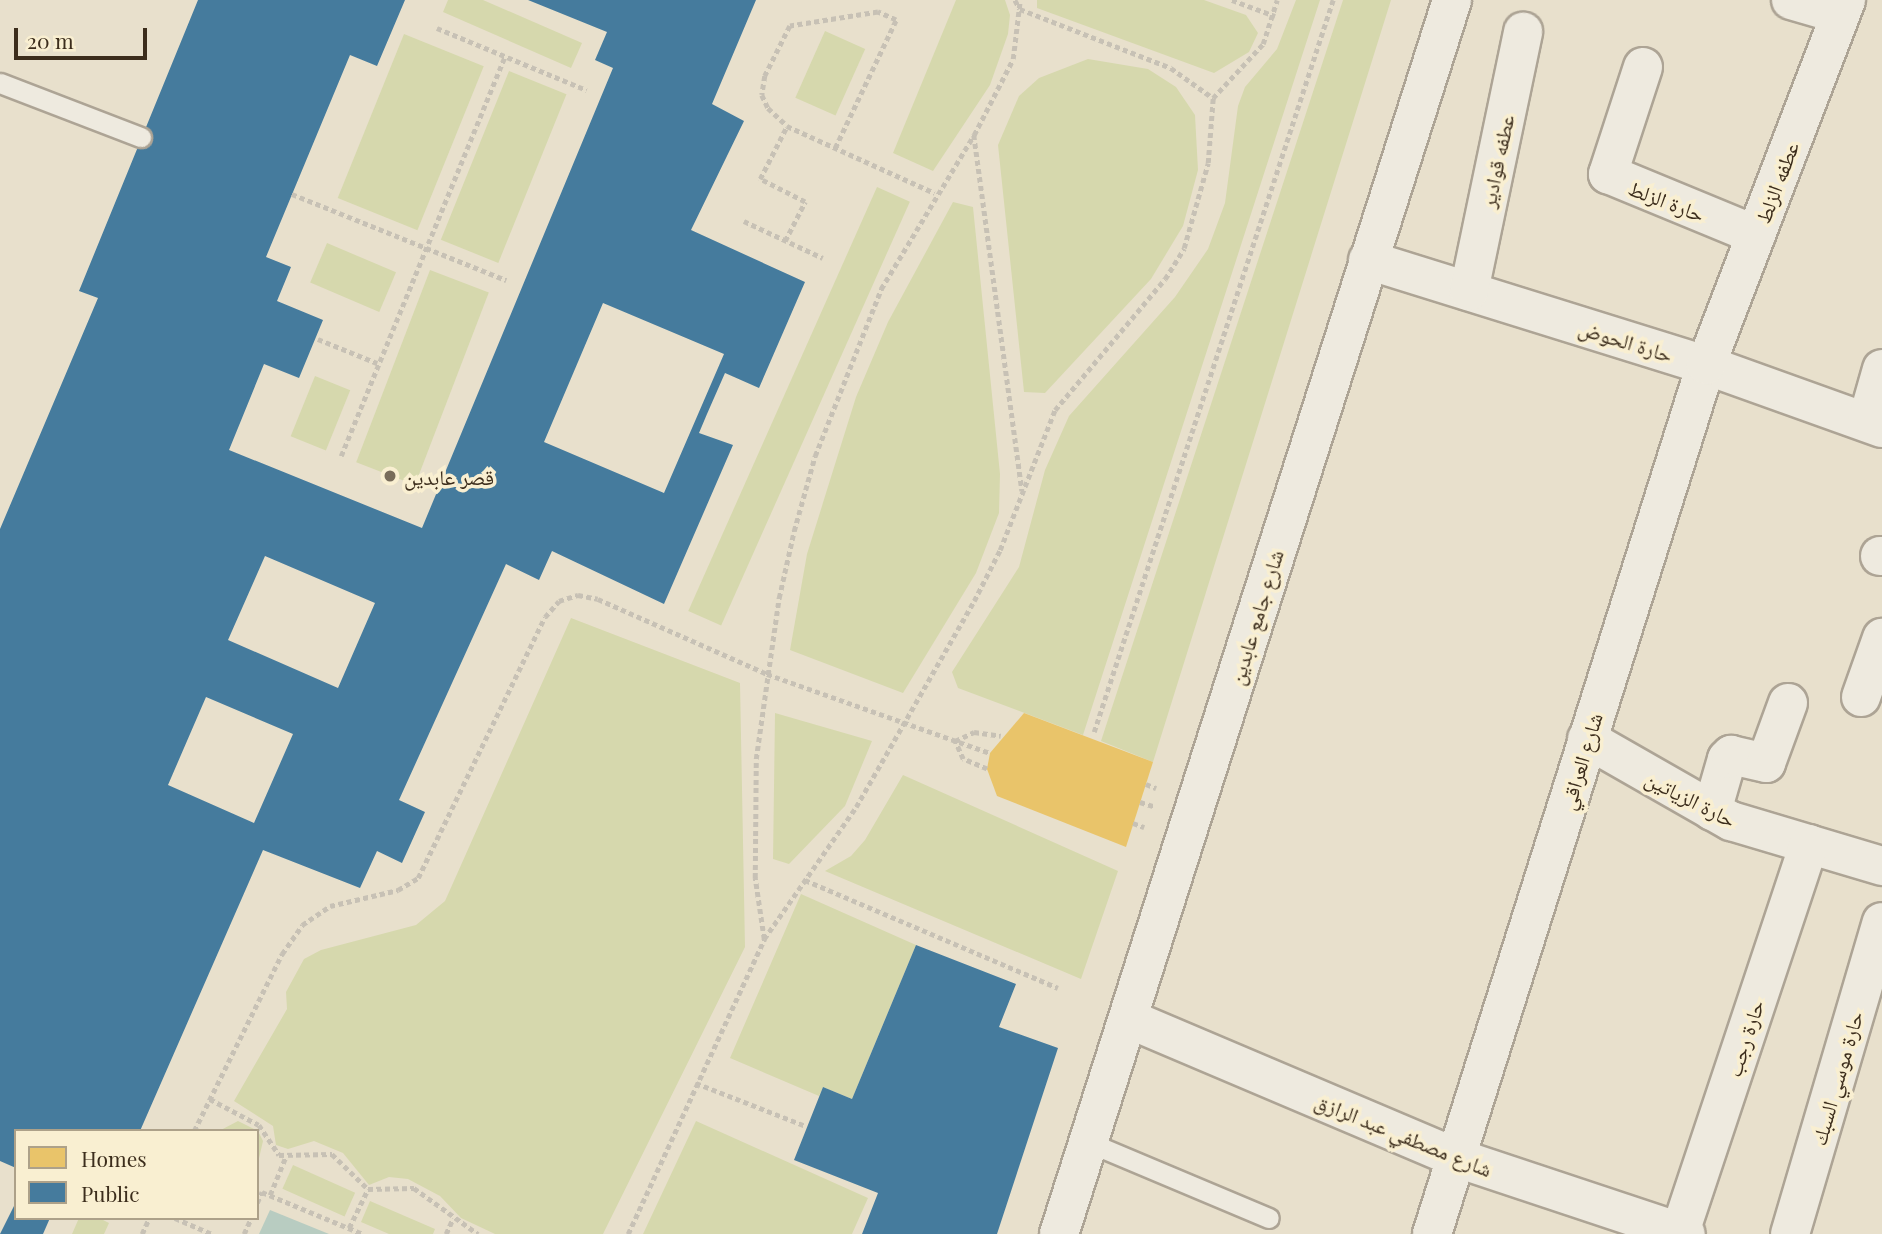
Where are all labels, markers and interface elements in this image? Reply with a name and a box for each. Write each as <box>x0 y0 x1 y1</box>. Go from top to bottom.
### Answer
scale bar <box>18 14 150 58</box>
text: 20 m <box>27 26 74 54</box>
street label: عطفه قوادير <box>1474 112 1518 210</box>
street label: عطفه الزلط <box>1749 138 1803 226</box>
street label: حارة الزلط <box>1625 174 1709 226</box>
street label: حارة الحوض <box>1576 314 1676 366</box>
place label: قصر عابدين <box>404 463 494 489</box>
marker: قصر عابدين <box>382 468 398 484</box>
street label: شارع جامع عابدين <box>1223 546 1287 688</box>
street label: شارع العراقي <box>1553 709 1607 813</box>
street label: حارة الزياتين <box>1642 765 1740 831</box>
street label: حارة رجب <box>1720 996 1768 1080</box>
street label: حارة موسي السبك <box>1805 1008 1867 1148</box>
street label: شارع مصطفي عبد الرازق <box>1312 1087 1496 1181</box>
legend <box>14 1129 259 1220</box>
text: Homes <box>81 1144 147 1172</box>
text: Public <box>81 1179 139 1207</box>

